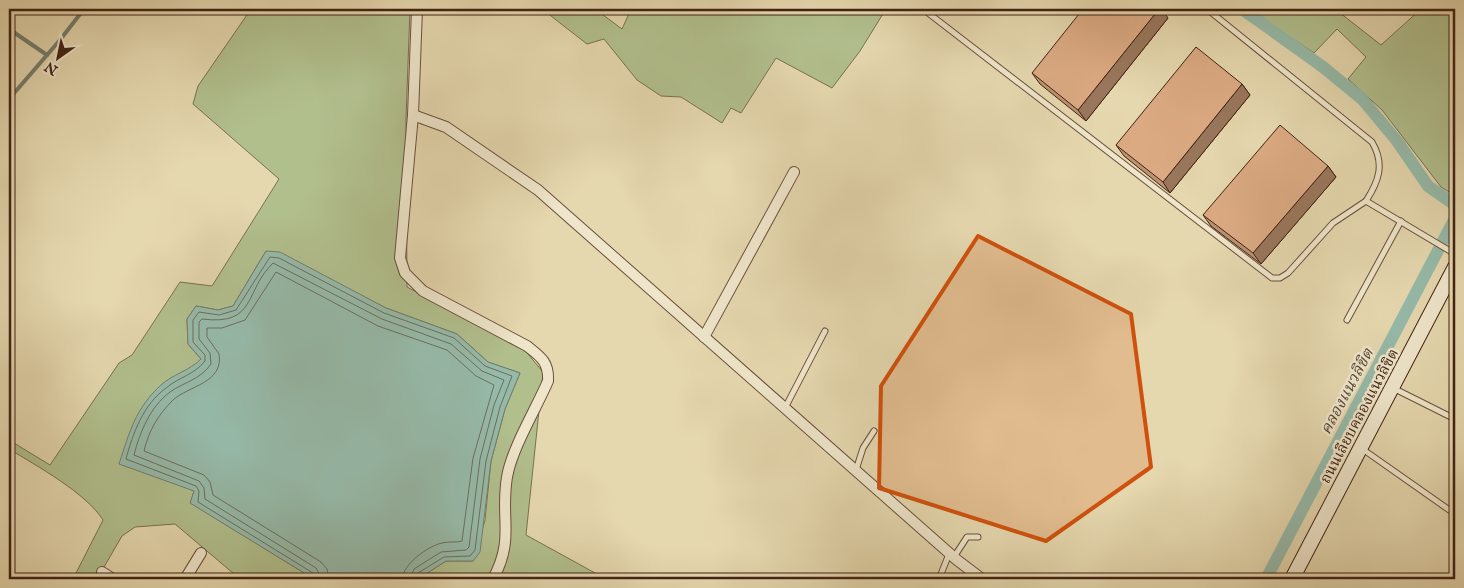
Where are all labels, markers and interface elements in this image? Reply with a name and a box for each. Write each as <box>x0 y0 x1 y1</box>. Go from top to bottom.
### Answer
north arrow <box>32 32 82 82</box>
text: N <box>41 57 62 79</box>
water label: คลองแนวลิขิต <box>1317 345 1379 438</box>
street label: ถนนเลียบคลองแนวลิขิต <box>1316 346 1403 487</box>

